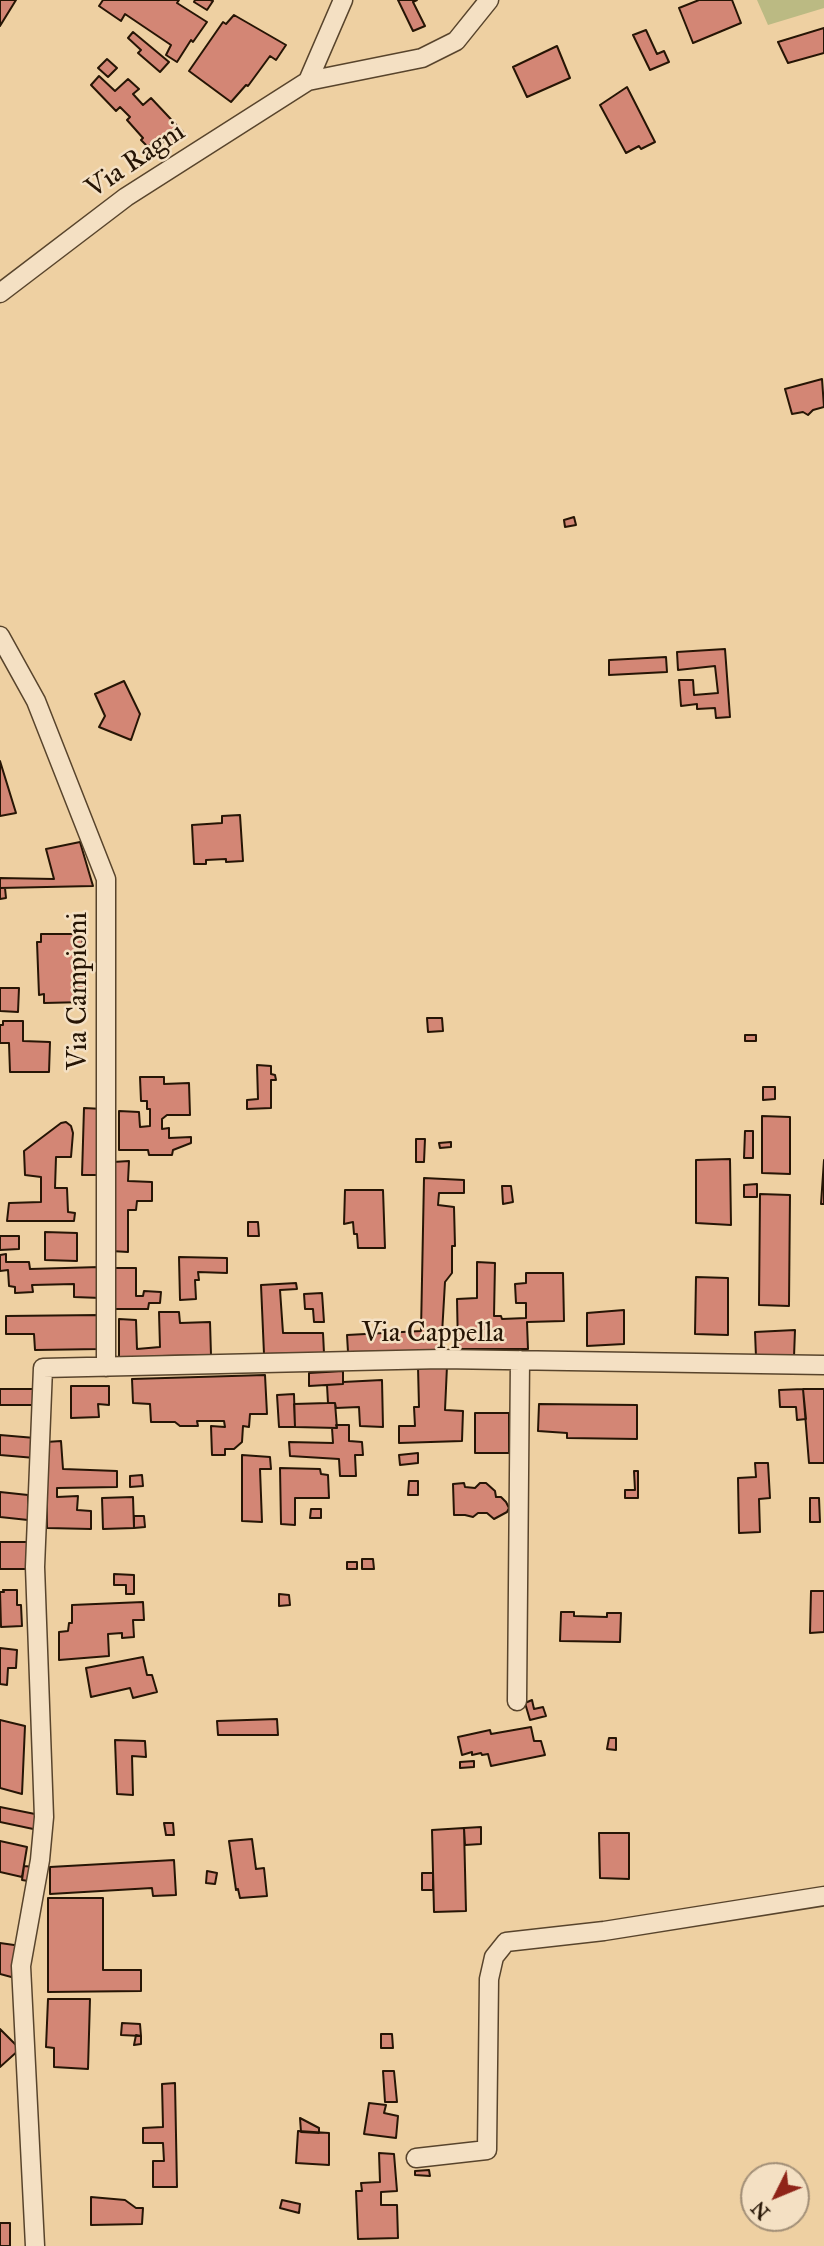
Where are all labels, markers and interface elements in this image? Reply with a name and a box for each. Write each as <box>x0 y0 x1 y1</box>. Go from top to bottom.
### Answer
street label: Via Ragni <box>80 116 192 206</box>
street label: Via Campioni <box>62 912 96 1070</box>
street label: Via Cappella <box>362 1317 504 1351</box>
north arrow <box>740 2162 810 2232</box>
text: N <box>747 2197 775 2224</box>

